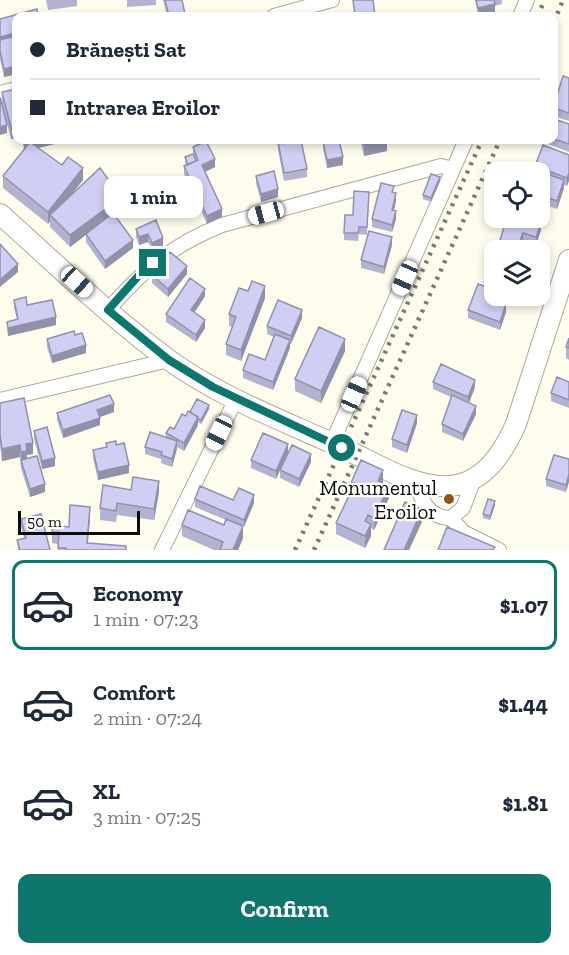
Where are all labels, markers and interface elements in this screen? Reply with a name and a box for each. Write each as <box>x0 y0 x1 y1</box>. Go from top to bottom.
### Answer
text: Brănești Sat <box>66 36 186 63</box>
text: Intrarea Eroilor <box>66 94 220 121</box>
map controls <box>484 162 550 306</box>
button: locate <box>484 162 550 228</box>
callout: 1 min <box>104 176 202 218</box>
text: 1 min <box>130 185 177 209</box>
car <box>246 200 286 226</box>
button: layers <box>484 240 550 306</box>
route end <box>139 249 166 276</box>
car <box>389 258 421 298</box>
car <box>58 263 96 301</box>
car <box>338 374 370 414</box>
car <box>203 413 235 453</box>
route start <box>328 434 355 461</box>
place label: Monumentul Eroilor <box>319 475 437 524</box>
marker: Monumentul Eroilor <box>442 492 456 506</box>
scale bar <box>18 508 140 536</box>
text: 50 m <box>27 512 62 531</box>
icon: car <box>21 578 75 632</box>
text: Economy <box>93 580 183 607</box>
text: $1.07 <box>500 592 548 619</box>
text: 1 min · 07:23 <box>93 607 199 631</box>
icon: car <box>21 677 75 731</box>
text: Comfort <box>93 679 175 706</box>
text: $1.44 <box>498 691 548 718</box>
text: 2 min · 07:24 <box>93 706 202 730</box>
icon: car <box>21 776 75 830</box>
text: XL <box>93 778 120 805</box>
text: $1.81 <box>503 790 548 817</box>
text: 3 min · 07:25 <box>93 805 201 829</box>
button: Confirm <box>18 874 551 943</box>

